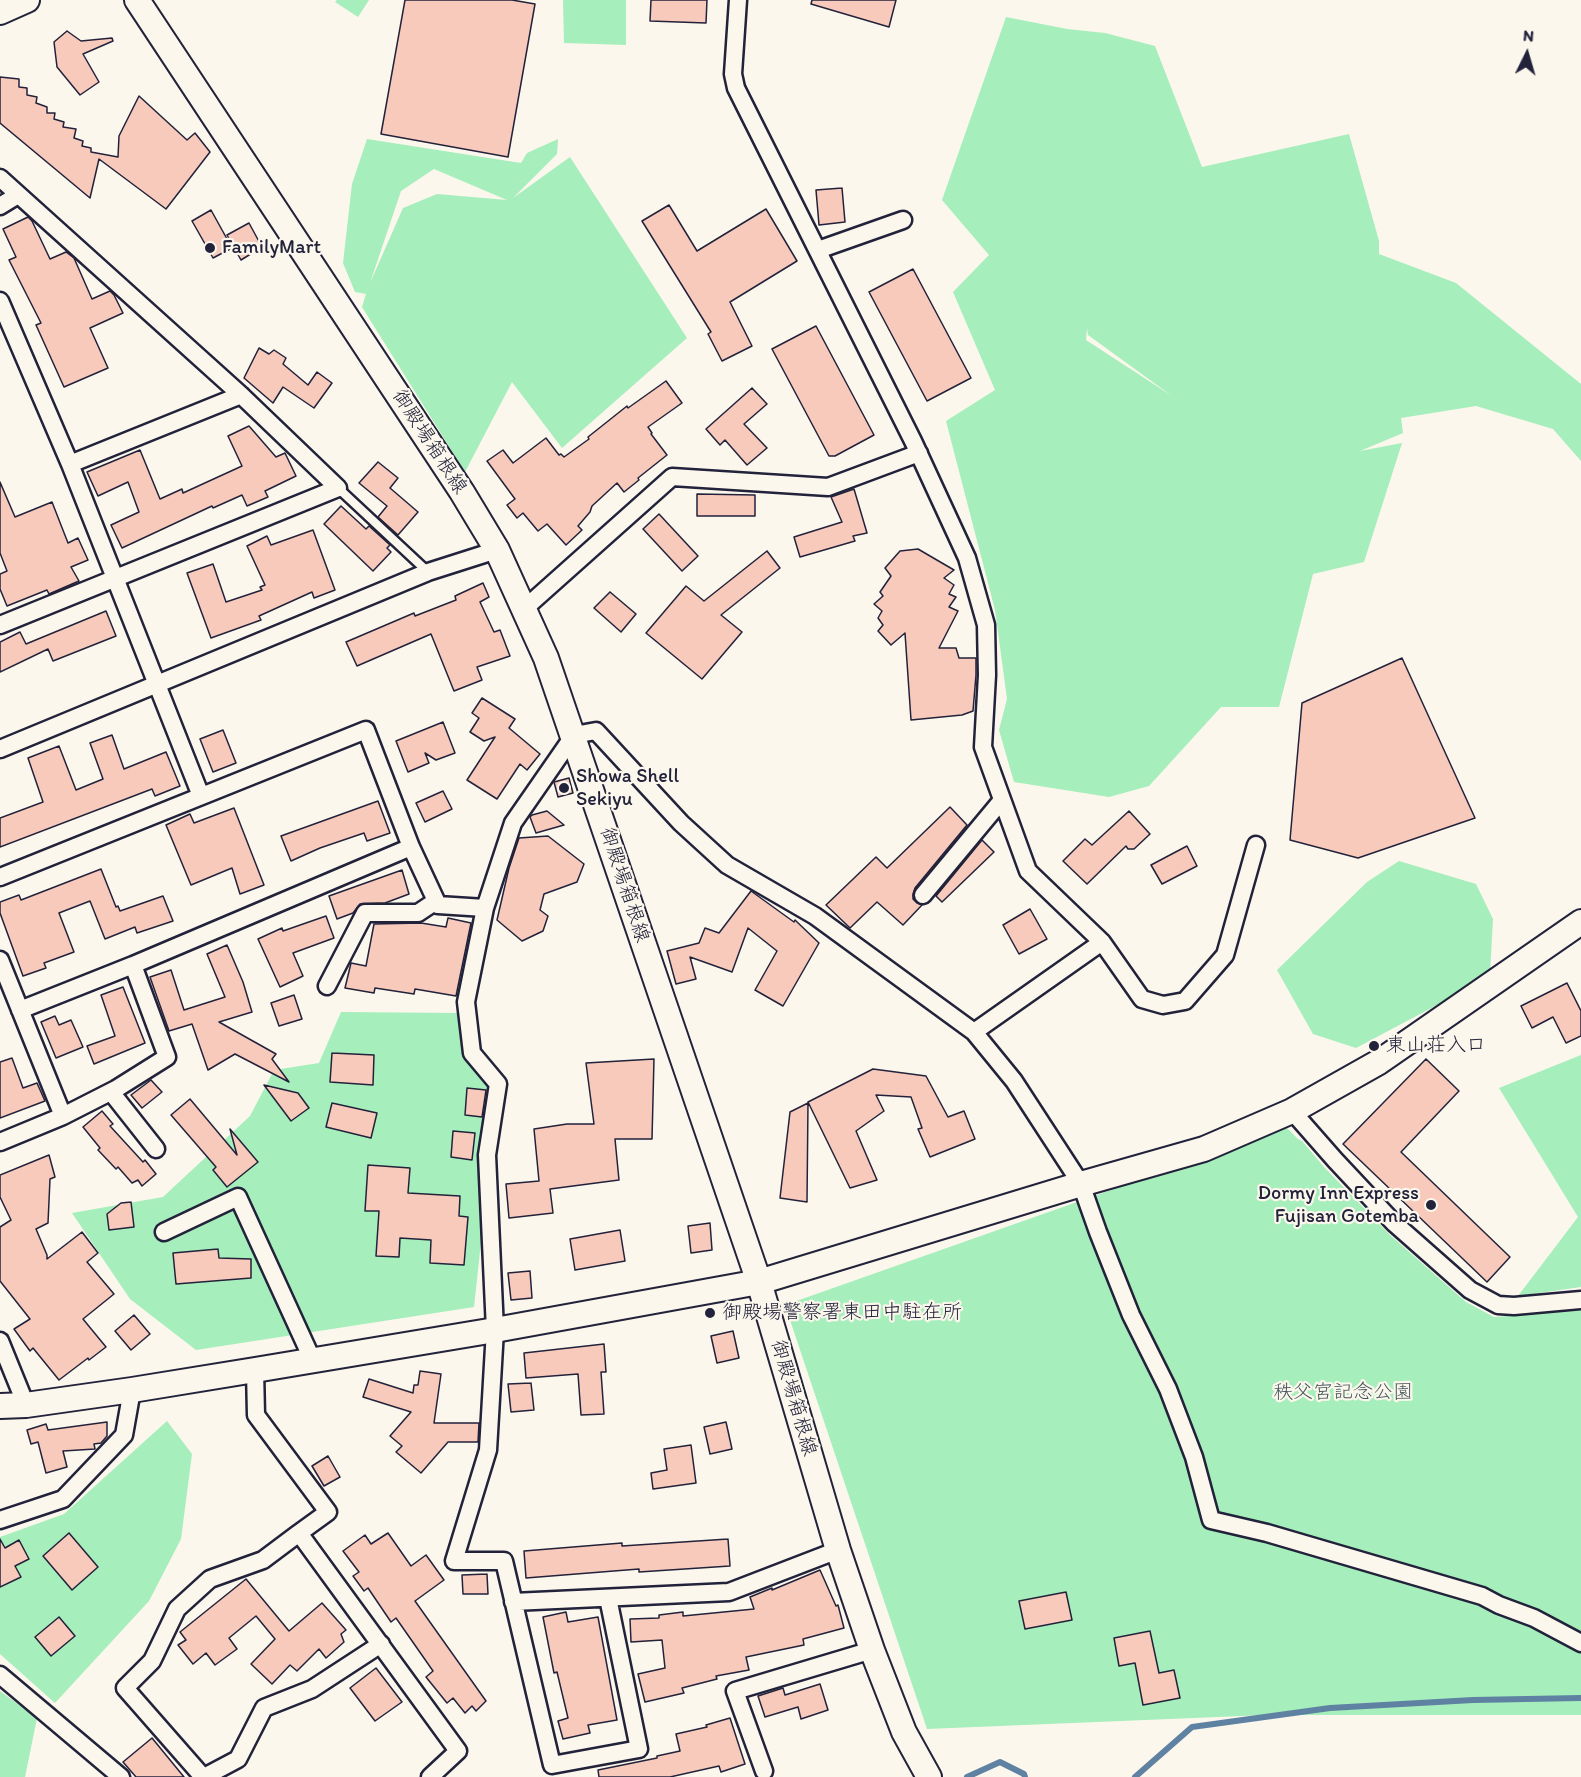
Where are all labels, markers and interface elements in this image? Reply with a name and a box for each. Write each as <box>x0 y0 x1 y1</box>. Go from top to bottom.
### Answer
north arrow <box>1497 24 1557 84</box>
text: N <box>1522 26 1535 46</box>
place label: FamilyMart <box>222 236 321 260</box>
marker: FamilyMart <box>203 241 217 255</box>
street label: 御殿場箱根線 <box>386 385 472 499</box>
place label: Showa Shell Sekiyu <box>576 765 679 812</box>
marker: Showa Shell Sekiyu <box>557 781 571 795</box>
street label: 御殿場箱根線 <box>594 824 654 946</box>
place label: 東山荘入口 <box>1386 1034 1486 1058</box>
marker: 東山荘入口 <box>1367 1039 1381 1053</box>
place label: Dormy Inn Express Fujisan Gotemba <box>1258 1182 1419 1229</box>
marker: Dormy Inn Express Fujisan Gotemba <box>1424 1198 1438 1212</box>
place label: 御殿場警察署東田中駐在所 <box>722 1301 962 1325</box>
marker: 御殿場警察署東田中駐在所 <box>703 1306 717 1320</box>
street label: 御殿場箱根線 <box>765 1337 821 1459</box>
park label: 秩父宮記念公園 <box>1273 1381 1413 1405</box>

